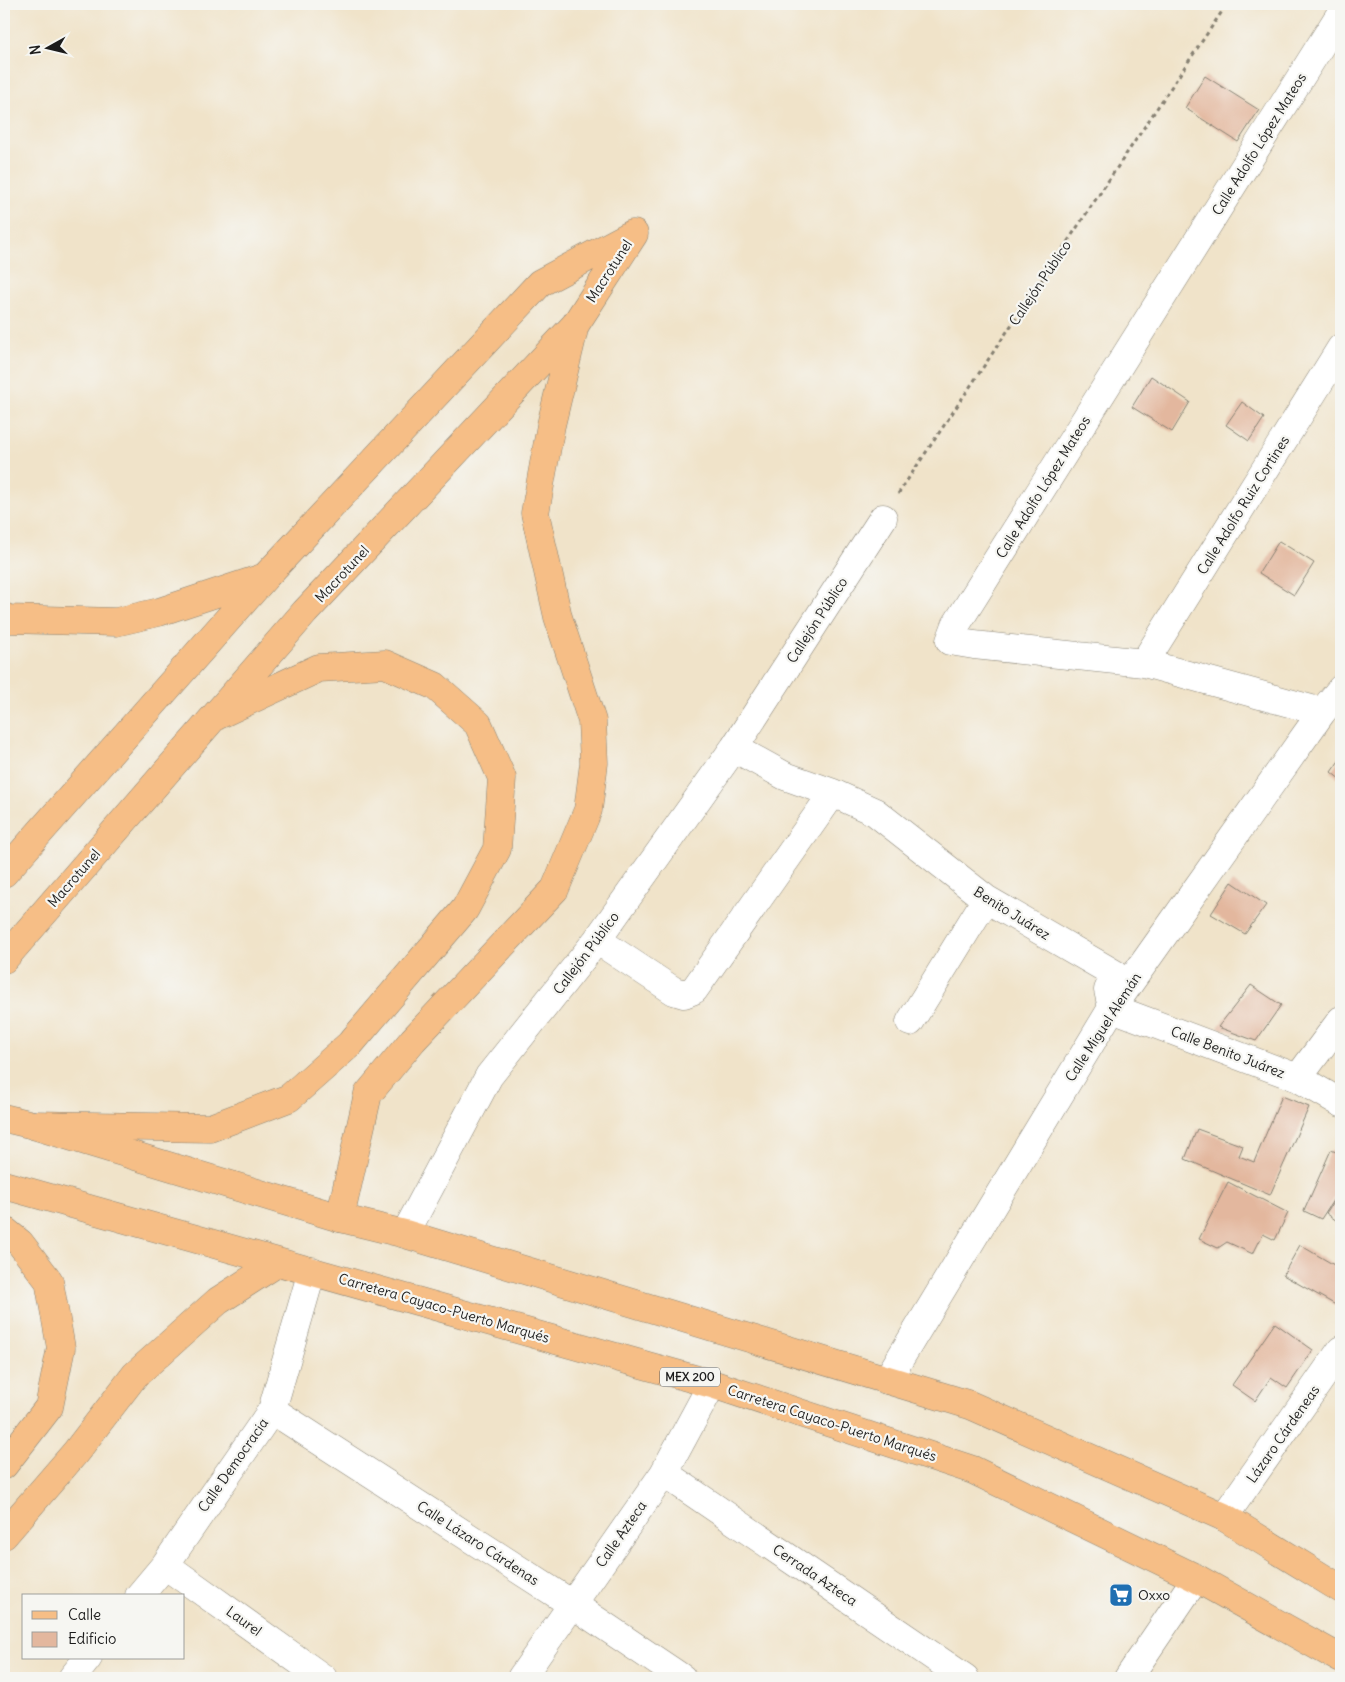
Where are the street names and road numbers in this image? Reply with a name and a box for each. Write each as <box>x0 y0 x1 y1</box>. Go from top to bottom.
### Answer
street label: Calle Adolfo López Mateos <box>1208 69 1310 219</box>
street label: Macrotunel <box>582 236 636 306</box>
street label: Callejón Público <box>1005 237 1075 329</box>
street label: Calle Adolfo López Mateos <box>992 412 1094 562</box>
street label: Calle Adolfo Ruiz Cortines <box>1193 432 1293 578</box>
street label: Macrotunel <box>311 542 373 606</box>
street label: Callejón Público <box>783 574 852 666</box>
street label: Macrotunel <box>44 845 104 911</box>
street label: Benito Juárez <box>970 882 1054 944</box>
street label: Callejón Público <box>549 908 623 998</box>
street label: Calle Miguel Alemán <box>1061 969 1145 1085</box>
street label: Calle Benito Juárez <box>1168 1022 1288 1082</box>
street label: Carretera Cayaco-Puerto Marqués <box>336 1269 552 1347</box>
road number: MEX 200 <box>660 1368 720 1386</box>
street label: Carretera Cayaco-Puerto Marqués <box>725 1381 939 1465</box>
street label: Lázaro Cárdeneas <box>1243 1382 1323 1486</box>
street label: Calle Democracia <box>194 1414 272 1516</box>
street label: Calle Lázaro Cárdenas <box>414 1497 542 1589</box>
street label: Calle Azteca <box>592 1497 650 1571</box>
street label: Cerrada Azteca <box>769 1540 861 1610</box>
street label: Laurel <box>223 1602 265 1640</box>

